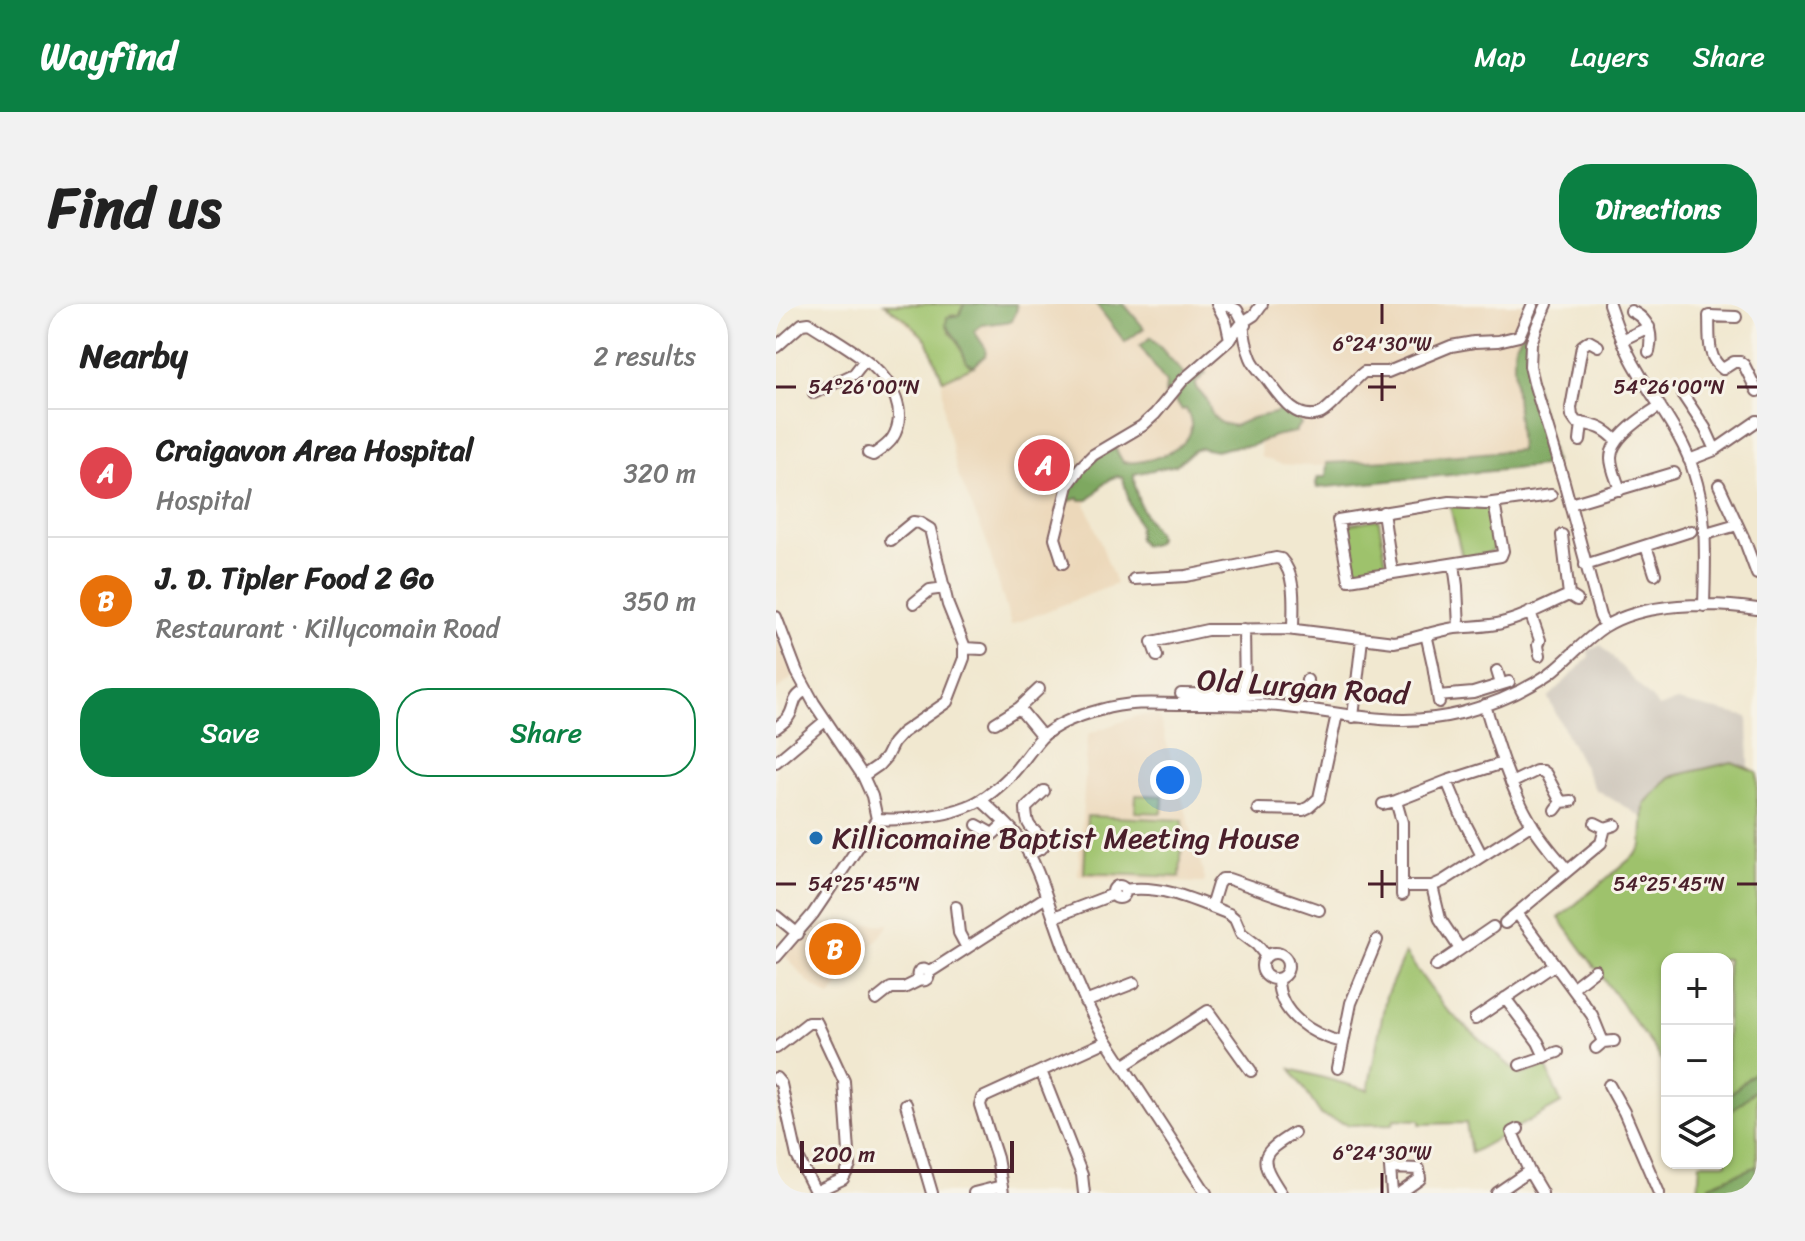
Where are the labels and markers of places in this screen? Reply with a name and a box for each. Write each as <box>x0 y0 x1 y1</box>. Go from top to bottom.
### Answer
pin: A <box>1018 435 1070 495</box>
place label: Killicomaine Baptist Meeting House <box>832 811 1300 865</box>
marker: Killicomaine Baptist Meeting House <box>807 829 825 847</box>
pin: B <box>809 919 861 979</box>

